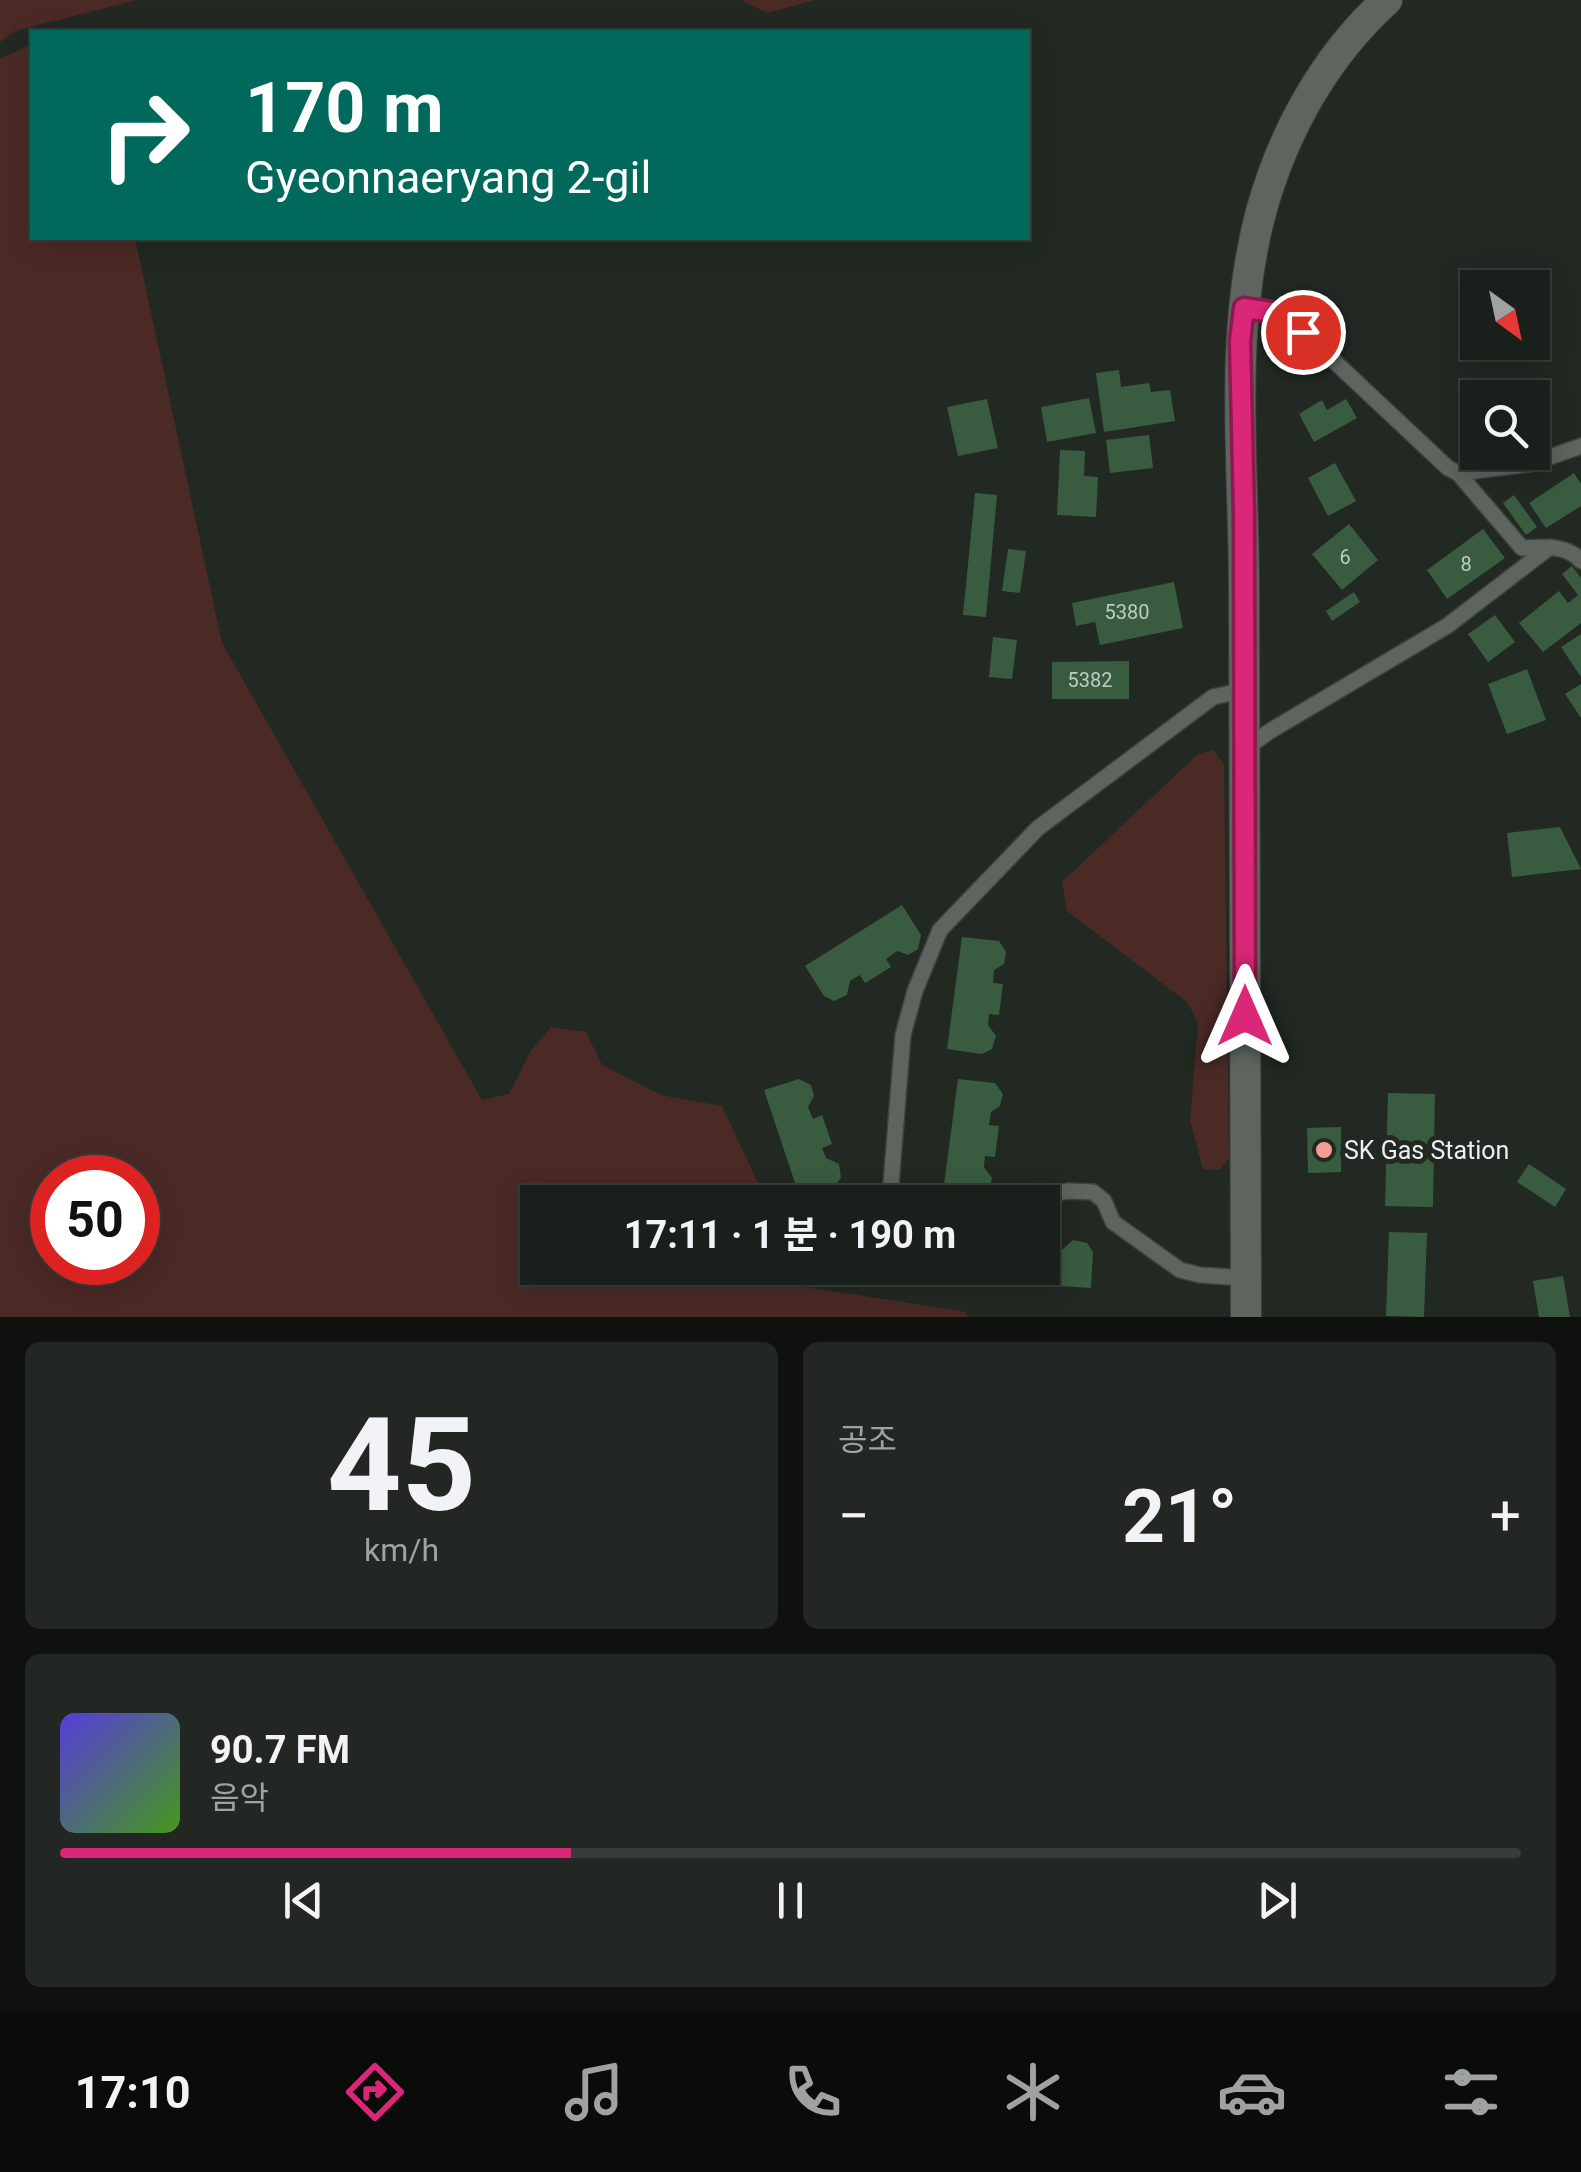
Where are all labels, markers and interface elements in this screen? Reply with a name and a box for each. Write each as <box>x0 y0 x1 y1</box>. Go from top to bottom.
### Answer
text: 170 m <box>245 67 444 149</box>
icon: right <box>80 70 210 200</box>
text: Gyeonnaeryang 2-gil <box>245 151 651 204</box>
north arrow <box>1460 270 1550 360</box>
map controls <box>1460 270 1550 470</box>
pin <box>1261 290 1346 375</box>
icon: arrive <box>1276 305 1331 360</box>
button: search <box>1460 380 1550 470</box>
house number: 6 <box>1339 545 1351 569</box>
house number: 8 <box>1460 552 1472 576</box>
house number: 5380 <box>1105 600 1149 624</box>
house number: 5382 <box>1068 668 1112 692</box>
position arrow <box>1193 964 1297 1068</box>
place label: SK Gas Station <box>1344 1136 1509 1165</box>
marker: SK Gas Station <box>1313 1139 1335 1161</box>
speed limit sign: 50 <box>30 1155 160 1285</box>
text: 17:11 · 1 분 · 190 m <box>624 1213 956 1257</box>
text: 45 <box>327 1389 476 1542</box>
text: 공조 <box>838 1421 897 1459</box>
text: 21° <box>1122 1472 1237 1560</box>
text: − <box>838 1484 869 1548</box>
text: + <box>1490 1484 1521 1548</box>
text: km/h <box>364 1531 439 1569</box>
text: 90.7 FM <box>210 1728 350 1772</box>
text: 음악 <box>210 1779 269 1817</box>
icon: previous <box>276 1873 331 1928</box>
icon: pause <box>763 1873 818 1928</box>
icon: next <box>1250 1873 1305 1928</box>
icon: directions <box>340 2057 410 2127</box>
icon: music <box>559 2057 629 2127</box>
icon: phone <box>778 2057 848 2127</box>
icon: climate <box>998 2057 1068 2127</box>
icon: car <box>1217 2057 1287 2127</box>
icon: filters <box>1436 2057 1506 2127</box>
text: 17:10 <box>75 2066 191 2119</box>

